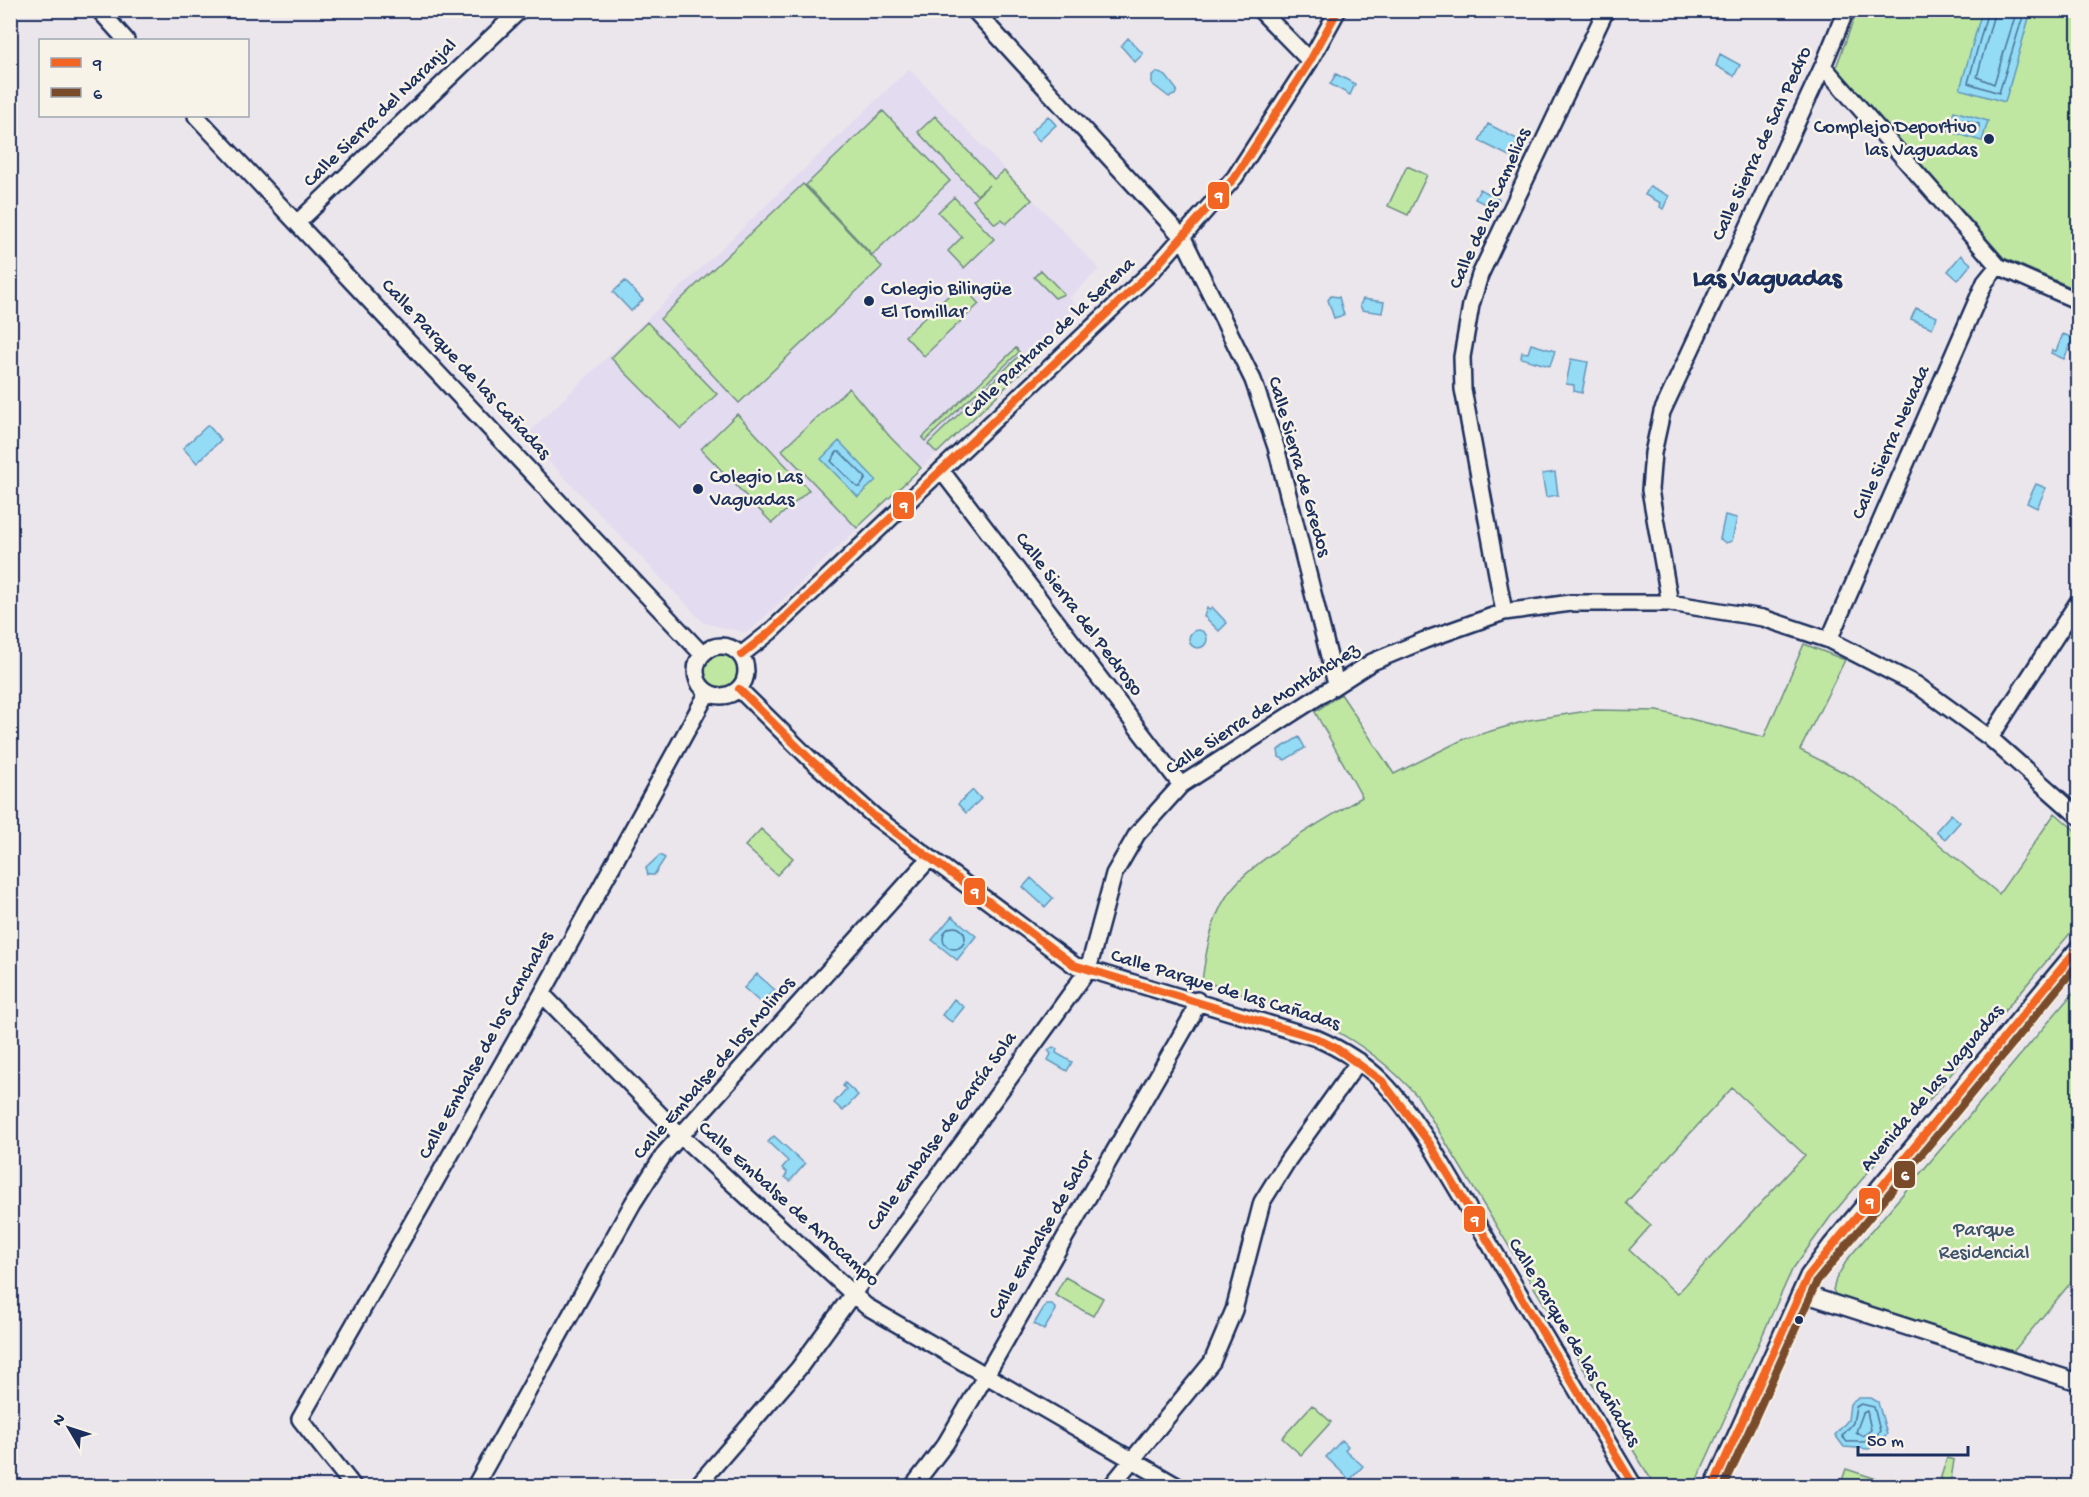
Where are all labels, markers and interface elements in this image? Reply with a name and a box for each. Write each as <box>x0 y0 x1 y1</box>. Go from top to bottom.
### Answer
street label: Calle Sierra del Naranjal <box>300 35 462 193</box>
legend <box>39 39 249 117</box>
street label: Calle Sierra de San Pedro <box>1708 43 1818 245</box>
text: 9 <box>92 55 102 76</box>
text: 6 <box>93 85 103 106</box>
place label: Complejo Deportivo las Vaguadas <box>1814 117 1978 163</box>
street label: Calle de las Camelias <box>1445 124 1537 293</box>
marker: Complejo Deportivo las Vaguadas <box>1982 132 1996 146</box>
line badge: 9 <box>1207 181 1230 210</box>
text: 9 <box>1214 189 1223 208</box>
street label: Calle Pantano de la Serena <box>960 253 1141 424</box>
district label: Las Vaguadas <box>1692 265 1843 296</box>
street label: Calle Parque de las Cañadas <box>375 275 555 466</box>
place label: Colegio Bilingüe El Tomillar <box>881 279 1012 325</box>
marker: Colegio Bilingüe El Tomillar <box>862 294 876 308</box>
street label: Calle Sierra Nevada <box>1848 362 1937 523</box>
street label: Calle Sierra de Gredos <box>1261 374 1335 560</box>
place label: Colegio Las Vaguadas <box>709 467 803 513</box>
marker: Colegio Las Vaguadas <box>691 482 705 496</box>
line badge: 9 <box>892 491 915 520</box>
text: 9 <box>899 499 908 518</box>
street label: Calle Sierra del Pedroso <box>1009 529 1147 701</box>
street label: Calle Sierra de Montánchez <box>1162 638 1365 781</box>
line badge: 9 <box>963 877 986 906</box>
text: 9 <box>970 885 979 904</box>
street label: Calle Embalse de los Canchales <box>415 928 560 1164</box>
street label: Calle Parque de las Cañadas <box>1108 945 1343 1037</box>
street label: Calle Embalse de los Molinos <box>629 972 801 1165</box>
street label: Avenida de las Vaguadas <box>1856 1000 2010 1177</box>
street label: Calle Embalse de García Sola <box>863 1027 1024 1236</box>
street label: Calle Embalse de Arrocampo <box>692 1117 884 1293</box>
street label: Calle Embalse de Salor <box>985 1146 1100 1324</box>
line badge: 6 <box>1893 1160 1916 1189</box>
text: 6 <box>1901 1168 1910 1187</box>
line badge: 9 <box>1858 1187 1881 1215</box>
text: 9 <box>1865 1195 1874 1214</box>
line badge: 9 <box>1463 1205 1486 1233</box>
text: 9 <box>1470 1213 1479 1232</box>
park label: Parque Residencial <box>1939 1220 2029 1266</box>
street label: Calle Parque de las Cañadas <box>1502 1235 1645 1452</box>
unlabelled marker <box>1793 1314 1805 1326</box>
north arrow <box>39 1398 99 1458</box>
text: N <box>49 1410 71 1431</box>
scale bar <box>1858 1419 1968 1457</box>
text: 50 m <box>1867 1432 1904 1453</box>

